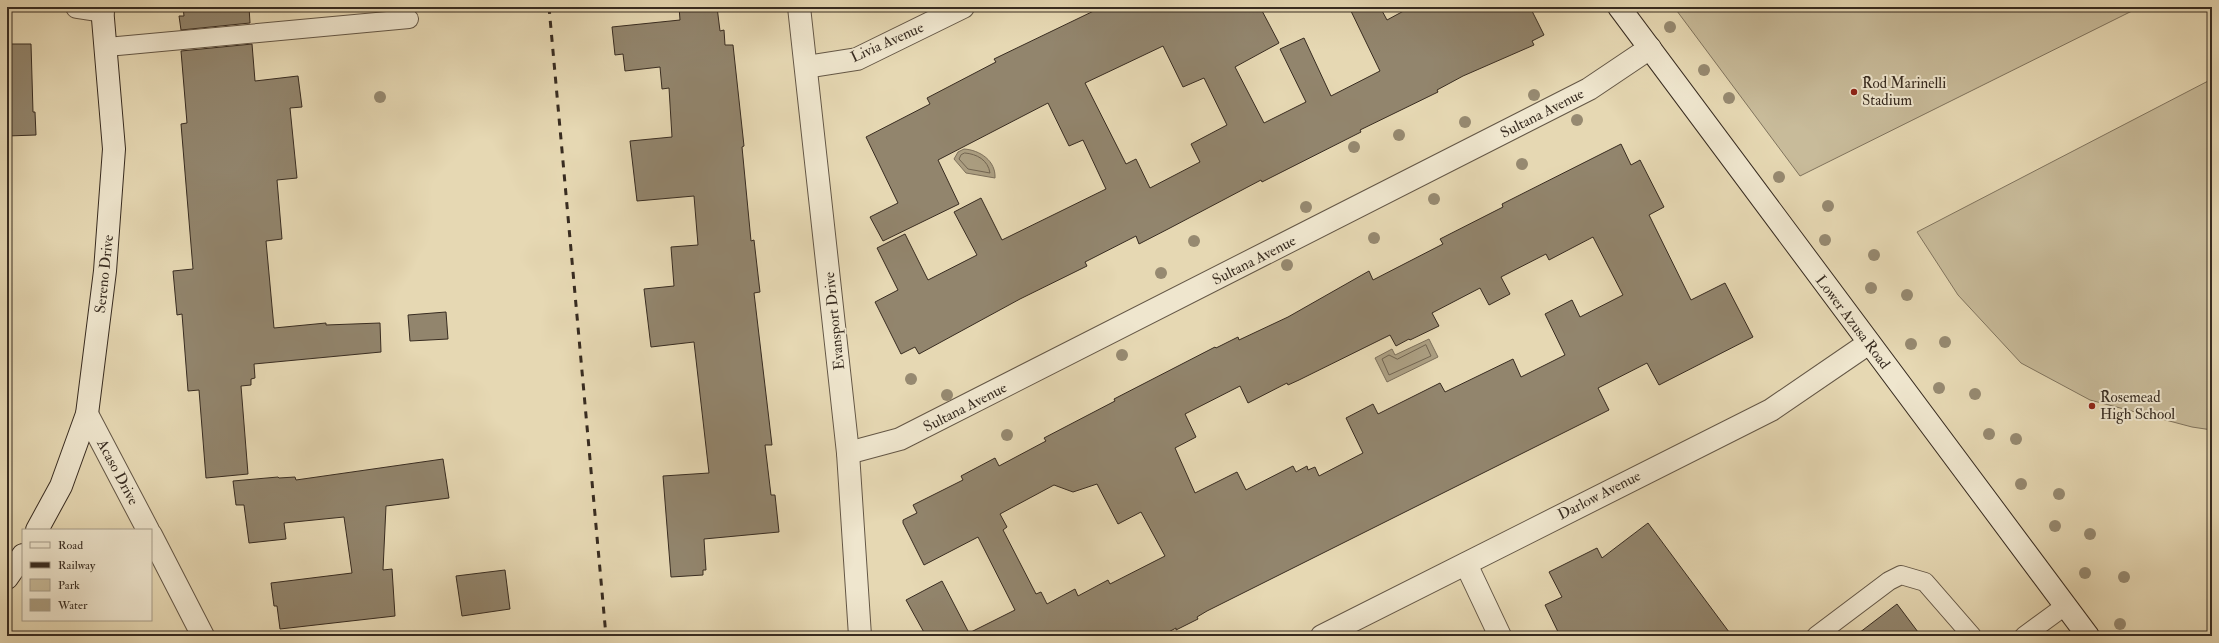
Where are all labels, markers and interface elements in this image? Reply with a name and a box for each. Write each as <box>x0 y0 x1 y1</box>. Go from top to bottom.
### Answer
street label: Livia Avenue <box>848 18 927 67</box>
place label: Rod Marinelli Stadium <box>1862 74 1946 110</box>
street label: Sultana Avenue <box>1497 84 1587 143</box>
marker: Rod Marinelli Stadium <box>1849 87 1859 97</box>
street label: Sultana Avenue <box>1209 231 1299 290</box>
street label: Sereno Drive <box>91 234 118 314</box>
street label: Evansport Drive <box>820 271 850 371</box>
street label: Lower Azusa Road <box>1811 272 1894 373</box>
street label: Sultana Avenue <box>920 378 1010 437</box>
place label: Rosemead High School <box>2100 388 2175 424</box>
marker: Rosemead High School <box>2087 401 2097 411</box>
street label: Acaso Drive <box>92 435 143 508</box>
street label: Darlow Avenue <box>1555 466 1644 524</box>
legend <box>22 529 152 621</box>
text: Road <box>58 538 83 553</box>
text: Railway <box>58 558 96 573</box>
text: Park <box>58 578 80 593</box>
text: Water <box>57 598 88 613</box>

